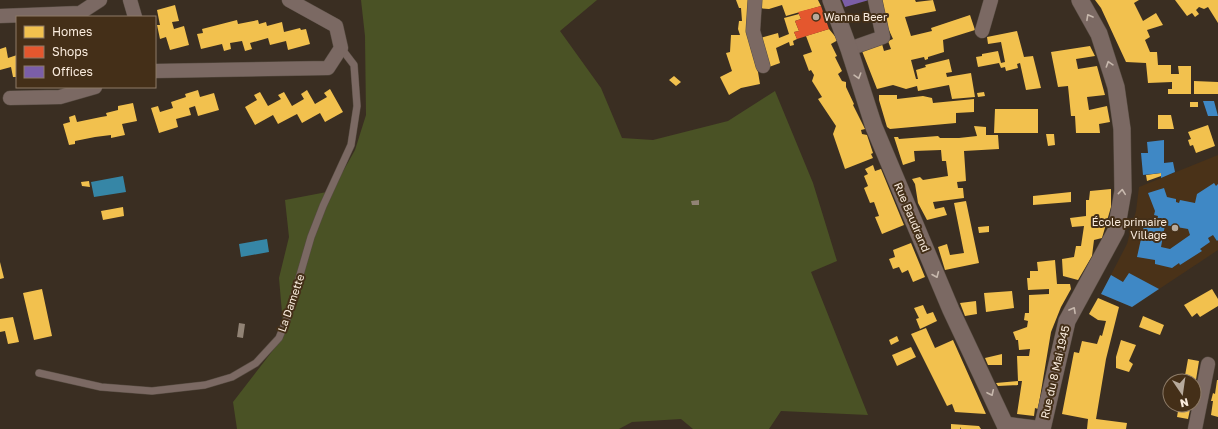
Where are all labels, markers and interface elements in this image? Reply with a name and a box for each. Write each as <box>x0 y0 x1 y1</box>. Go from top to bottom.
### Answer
place label: Wanna Beer <box>824 10 888 23</box>
marker: Wanna Beer <box>811 12 821 22</box>
one-way arrow <box>1087 14 1094 21</box>
legend <box>16 16 156 88</box>
text: Homes <box>52 24 92 39</box>
text: Shops <box>52 44 88 59</box>
one-way arrow <box>1105 60 1113 67</box>
text: Offices <box>52 64 93 79</box>
one-way arrow <box>853 73 862 80</box>
street label: Rue Baudrand <box>892 180 933 253</box>
one-way arrow <box>1118 189 1127 195</box>
place label: École primaire Village <box>1092 215 1167 241</box>
marker: École primaire Village <box>1170 223 1180 233</box>
street label: La Damette <box>275 272 307 334</box>
one-way arrow <box>932 272 940 279</box>
one-way arrow <box>1068 307 1075 315</box>
street label: Rue du 8 Mai 1945 <box>1037 324 1072 420</box>
north arrow <box>1162 373 1202 413</box>
one-way arrow <box>986 390 994 397</box>
text: N <box>1179 396 1190 411</box>

